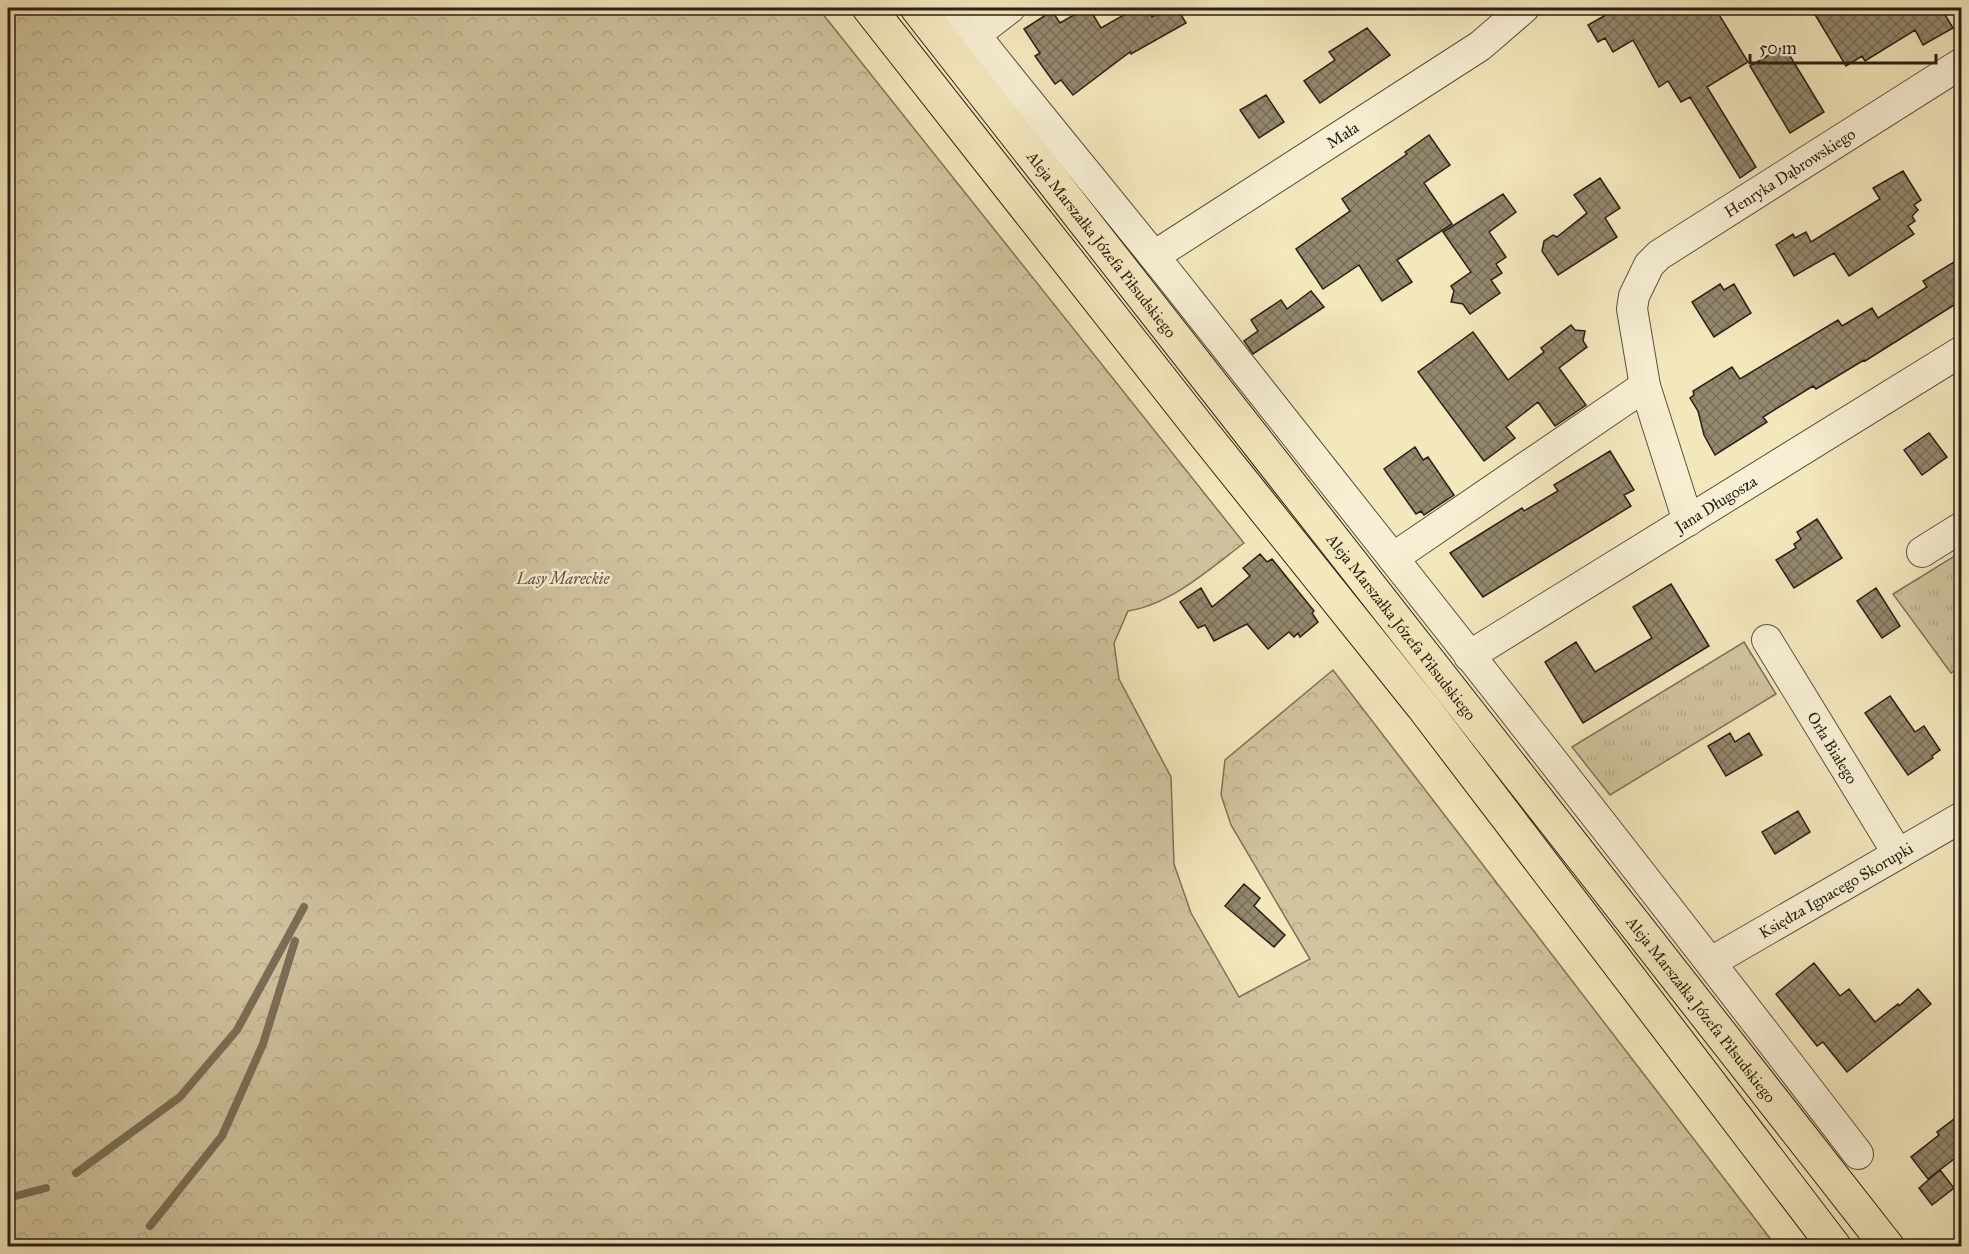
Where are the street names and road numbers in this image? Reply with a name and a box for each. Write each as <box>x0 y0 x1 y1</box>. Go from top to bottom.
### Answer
street label: Mała <box>1323 118 1362 152</box>
street label: Henryka Dąbrowskiego <box>1721 124 1859 221</box>
street label: Aleja Marszałka Józefa Piłsudskiego <box>1022 147 1180 341</box>
street label: Jana Długosza <box>1670 471 1761 538</box>
street label: Aleja Marszałka Józefa Piłsudskiego <box>1322 529 1480 724</box>
street label: Orła Białego <box>1803 708 1862 787</box>
street label: Księdza Ignacego Skorupki <box>1755 838 1917 942</box>
street label: Aleja Marszałka Józefa Piłsudskiego <box>1622 912 1780 1106</box>

